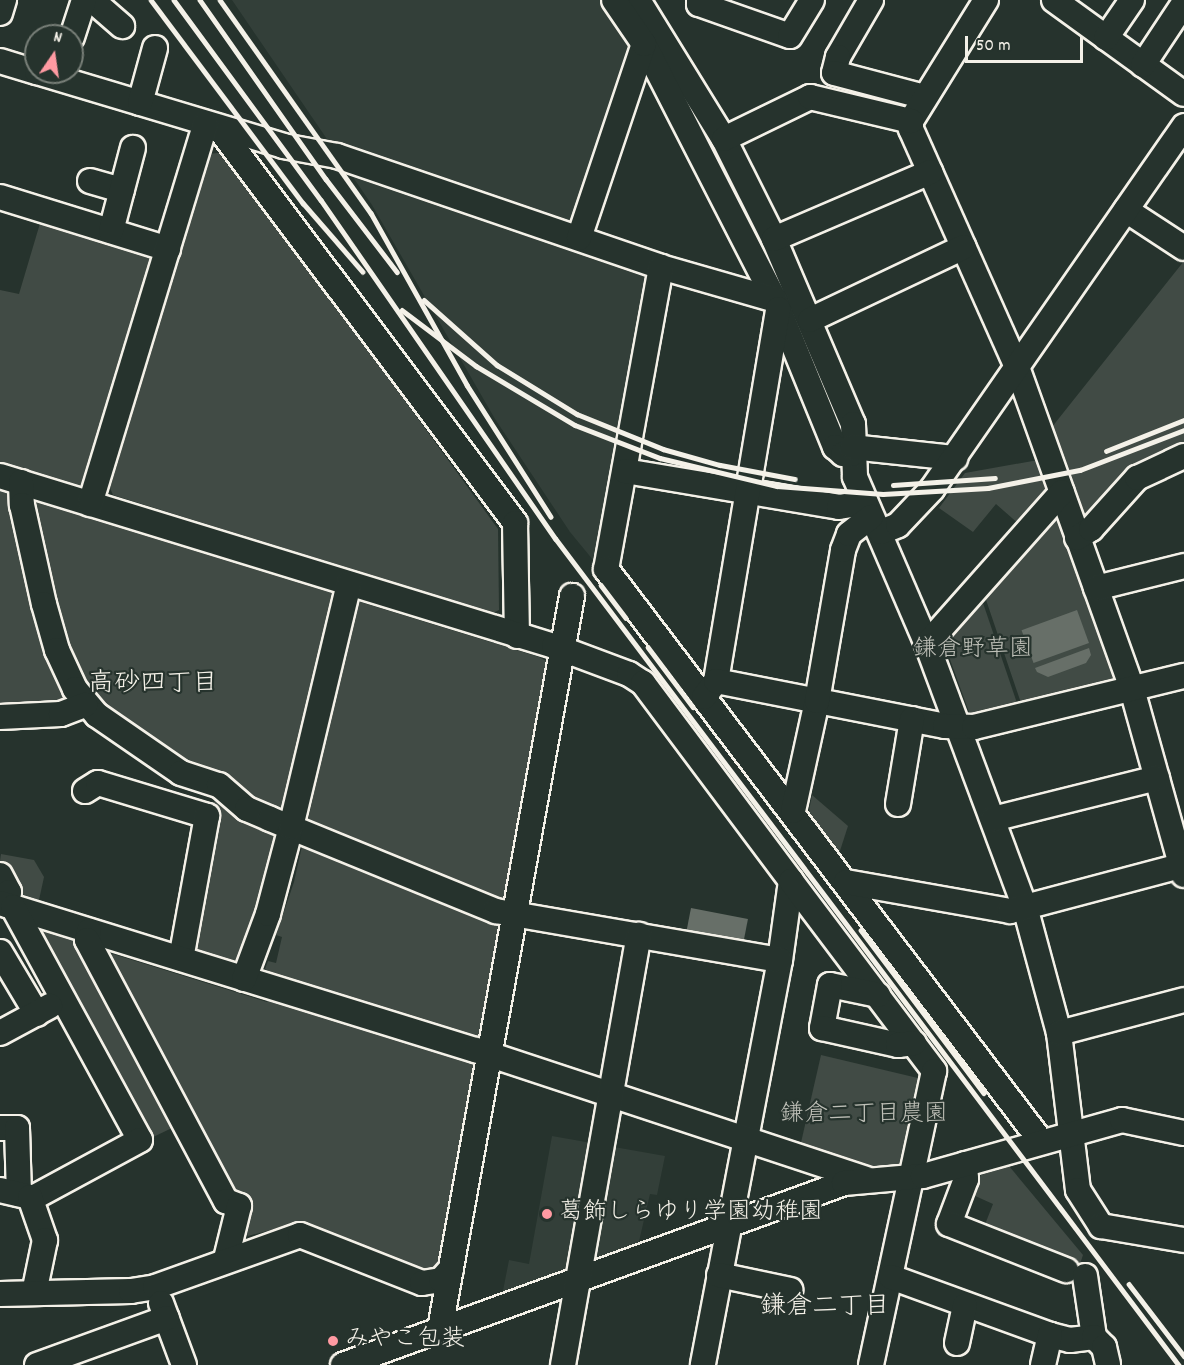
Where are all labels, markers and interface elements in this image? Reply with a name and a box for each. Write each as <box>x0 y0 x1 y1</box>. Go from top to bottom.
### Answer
north arrow <box>24 24 84 84</box>
scale bar <box>968 24 1086 62</box>
text: N <box>51 26 64 50</box>
text: 50 m <box>976 34 1011 59</box>
park label: 鎌倉野草園 <box>913 637 1033 665</box>
district label: 高砂四丁目 <box>88 669 218 701</box>
park label: 鎌倉二丁目農園 <box>780 1102 948 1130</box>
place label: 葛飾しらゆり学園幼稚園 <box>559 1200 823 1228</box>
marker: 葛飾しらゆり学園幼稚園 <box>540 1207 554 1221</box>
district label: 鎌倉二丁目 <box>760 1292 890 1324</box>
place label: みやこ包装 <box>345 1327 465 1355</box>
marker: みやこ包装 <box>326 1334 340 1348</box>

